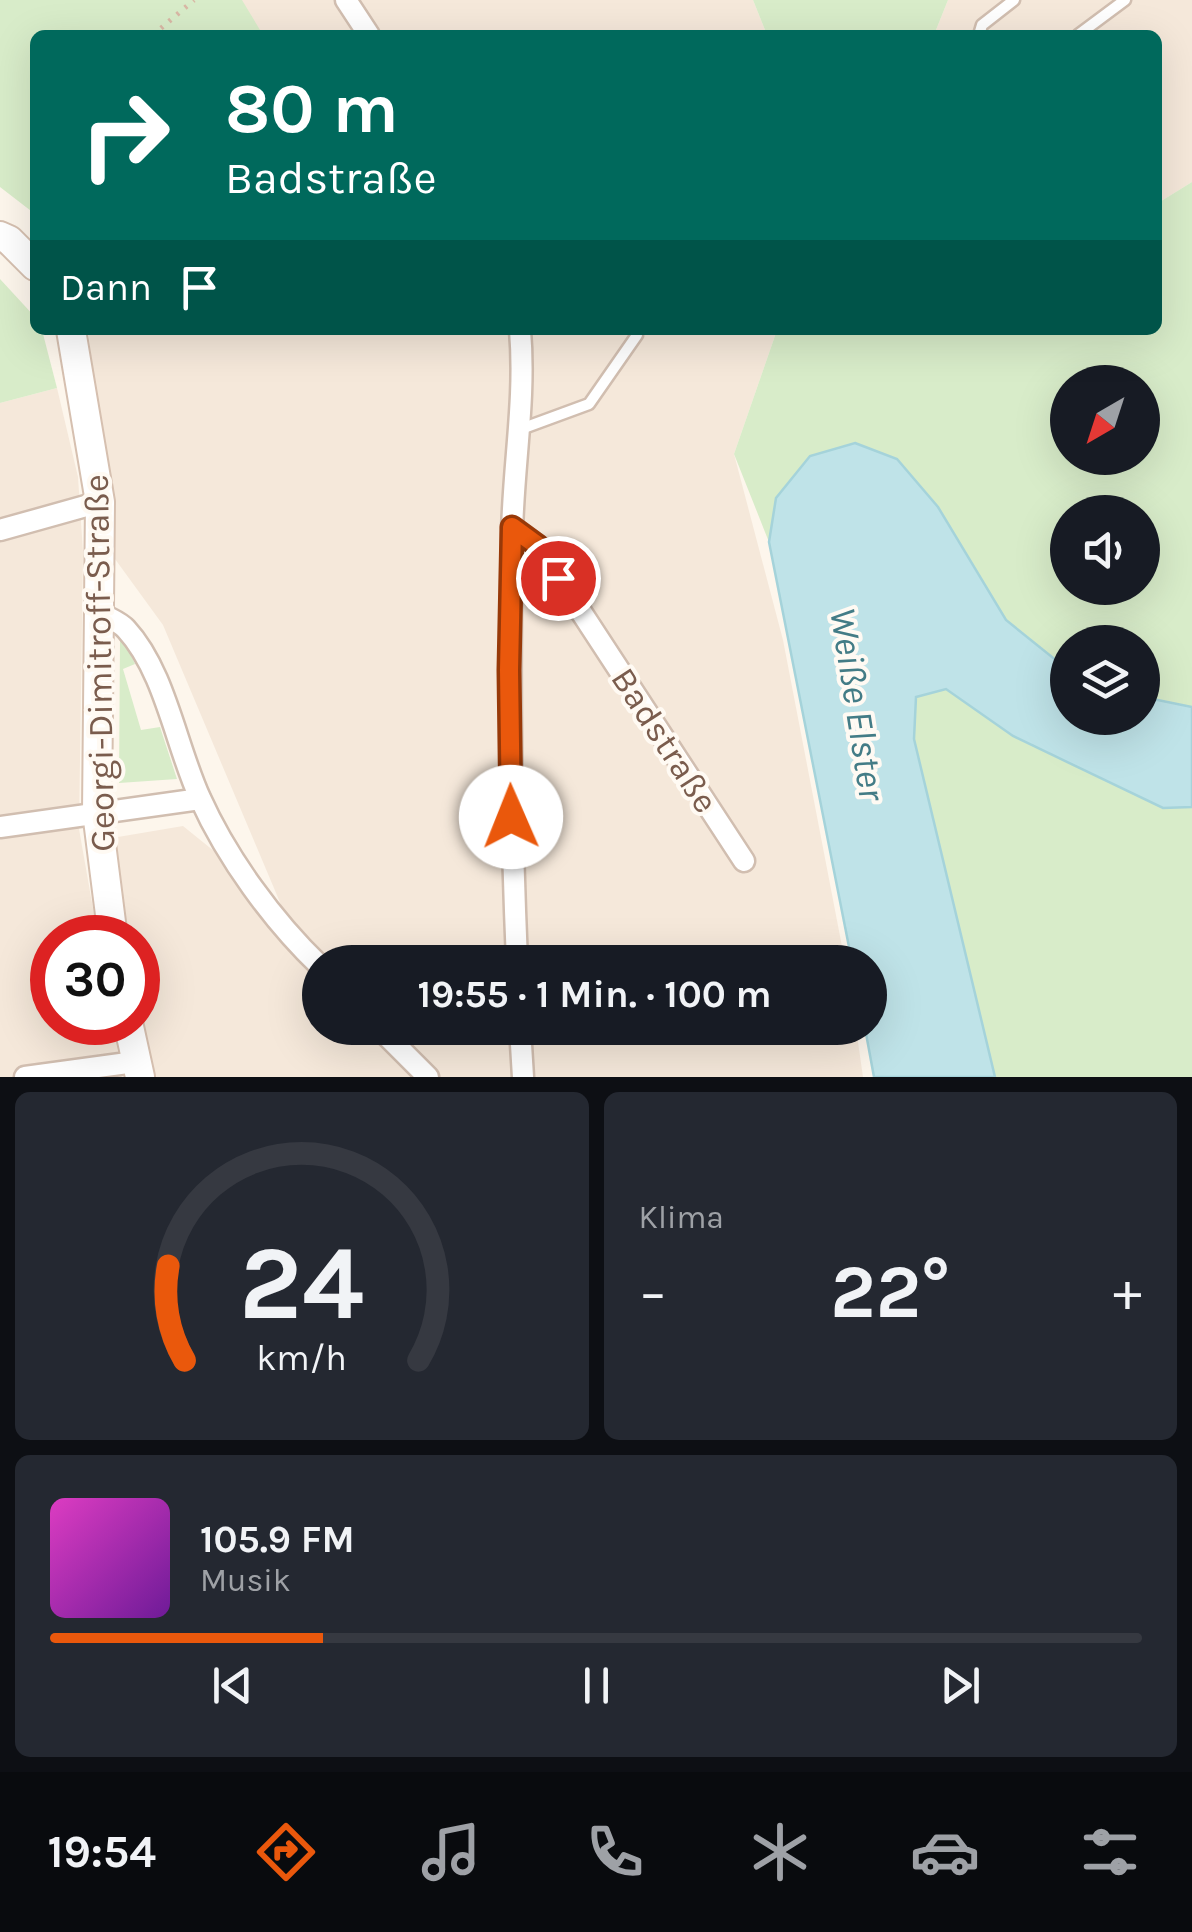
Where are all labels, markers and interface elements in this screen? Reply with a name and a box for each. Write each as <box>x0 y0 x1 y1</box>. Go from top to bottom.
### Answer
text: 80 m <box>225 68 399 150</box>
icon: right <box>60 70 190 200</box>
text: Badstraße <box>225 152 437 204</box>
icon: arrive <box>172 260 227 315</box>
text: Dann <box>60 265 152 310</box>
north arrow <box>1050 365 1160 475</box>
map controls <box>1050 365 1160 735</box>
street label: Georgi-Dimitroff-Straße <box>76 474 123 852</box>
button: sound <box>1050 495 1160 605</box>
pin <box>516 536 601 621</box>
icon: arrive <box>531 551 586 606</box>
water label: Weiße Elster <box>820 605 895 806</box>
button: layers <box>1050 625 1160 735</box>
street label: Badstraße <box>603 660 727 820</box>
position arrow <box>459 765 563 869</box>
speed limit sign: 30 <box>30 915 160 1045</box>
text: 19:55 · 1 Min. · 100 m <box>418 972 772 1017</box>
text: Klima <box>639 1199 724 1236</box>
text: 24 <box>239 1223 364 1344</box>
text: 22° <box>830 1248 950 1336</box>
text: − <box>639 1260 667 1324</box>
text: + <box>1113 1260 1142 1324</box>
text: km/h <box>256 1337 347 1379</box>
text: 105.9 FM <box>200 1517 355 1562</box>
text: Musik <box>200 1562 291 1599</box>
icon: previous <box>205 1658 260 1713</box>
icon: pause <box>569 1658 624 1713</box>
icon: next <box>933 1658 988 1713</box>
icon: directions <box>251 1817 321 1887</box>
icon: music <box>416 1817 486 1887</box>
icon: phone <box>580 1817 650 1887</box>
icon: climate <box>745 1817 815 1887</box>
icon: car <box>910 1817 980 1887</box>
icon: filters <box>1075 1817 1145 1887</box>
text: 19:54 <box>47 1826 156 1878</box>

